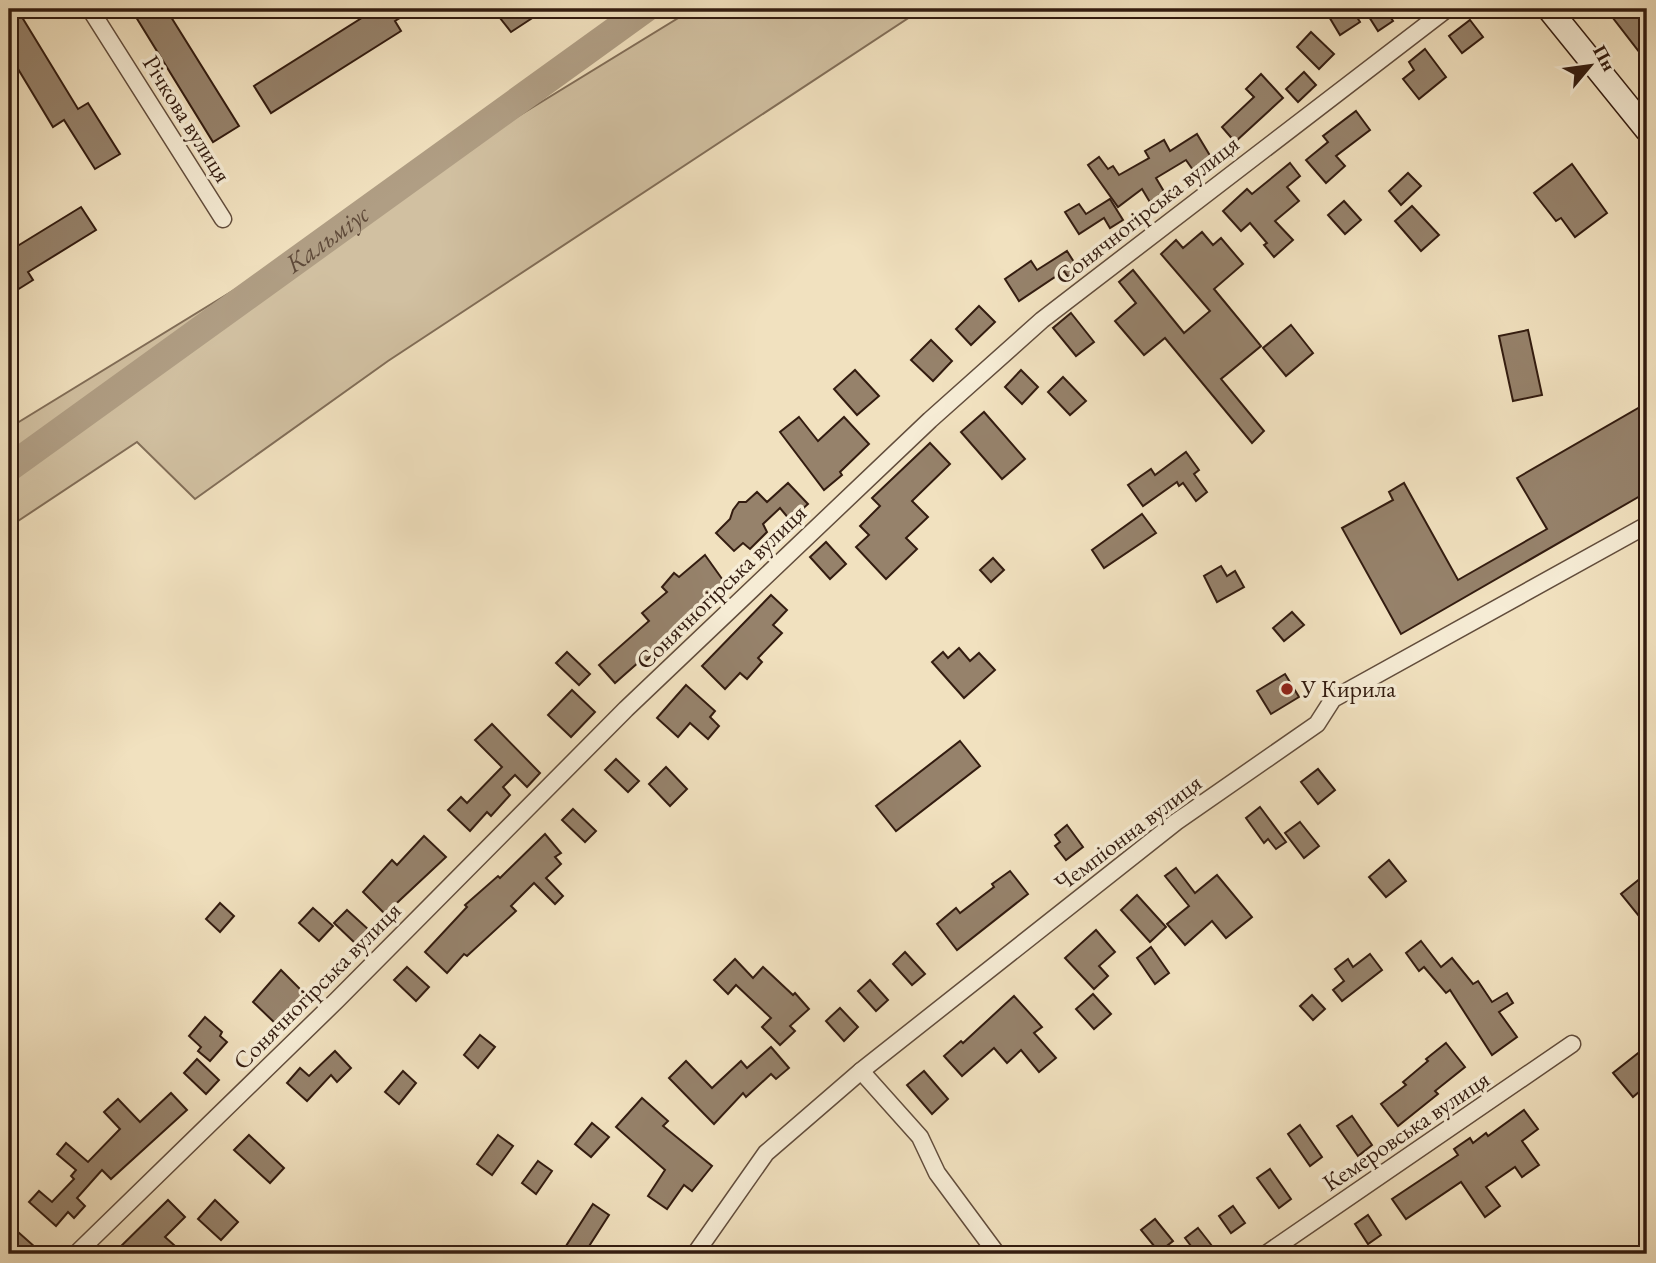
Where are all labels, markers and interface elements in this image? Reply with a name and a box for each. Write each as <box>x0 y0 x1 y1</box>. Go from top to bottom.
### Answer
north arrow <box>1554 32 1624 102</box>
text: Пн <box>1587 41 1622 75</box>
street label: Річкова вулиця <box>136 49 239 188</box>
street label: Сонячногірська вулиця <box>1048 128 1245 291</box>
water label: Кальміус <box>277 196 376 281</box>
street label: Сонячногірська вулиця <box>629 497 813 676</box>
place label: У Кирила <box>1300 673 1396 704</box>
marker: У Кирила <box>1279 681 1295 697</box>
street label: Чемпіонна вулиця <box>1048 767 1208 898</box>
street label: Сонячногірська вулиця <box>226 895 407 1076</box>
street label: Кемеровська вулиця <box>1316 1063 1495 1198</box>

